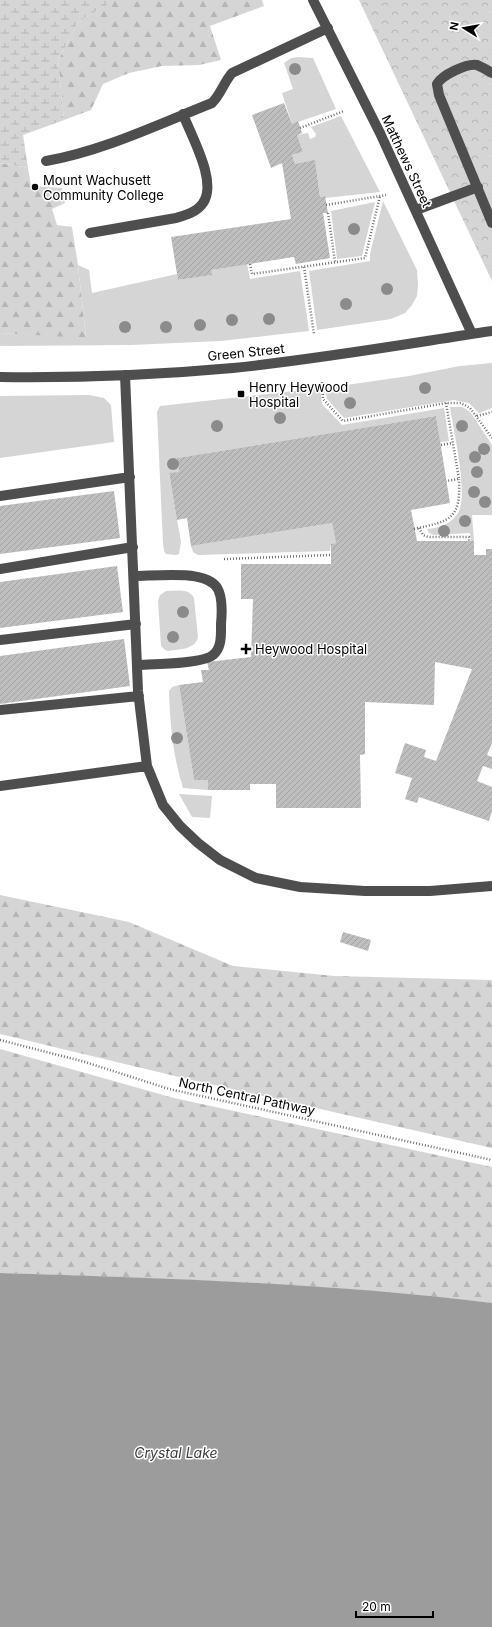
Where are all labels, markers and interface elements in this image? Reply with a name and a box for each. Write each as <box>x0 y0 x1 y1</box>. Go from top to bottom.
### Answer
north arrow <box>444 8 484 48</box>
text: N <box>447 21 462 32</box>
street label: Matthews Street <box>379 112 435 210</box>
place label: Mount Wachusett Community College <box>43 172 164 203</box>
marker: Mount Wachusett Community College <box>30 182 40 192</box>
street label: Green Street <box>207 340 285 364</box>
place label: Henry Heywood Hospital <box>249 379 348 410</box>
marker: Henry Heywood Hospital <box>236 389 246 399</box>
place label: Heywood Hospital <box>255 641 367 657</box>
marker: Heywood Hospital <box>240 643 252 655</box>
street label: North Central Pathway <box>177 1074 317 1118</box>
water label: Crystal Lake <box>134 1444 218 1461</box>
scale bar <box>356 1593 433 1619</box>
text: 20 m <box>362 1599 391 1614</box>

